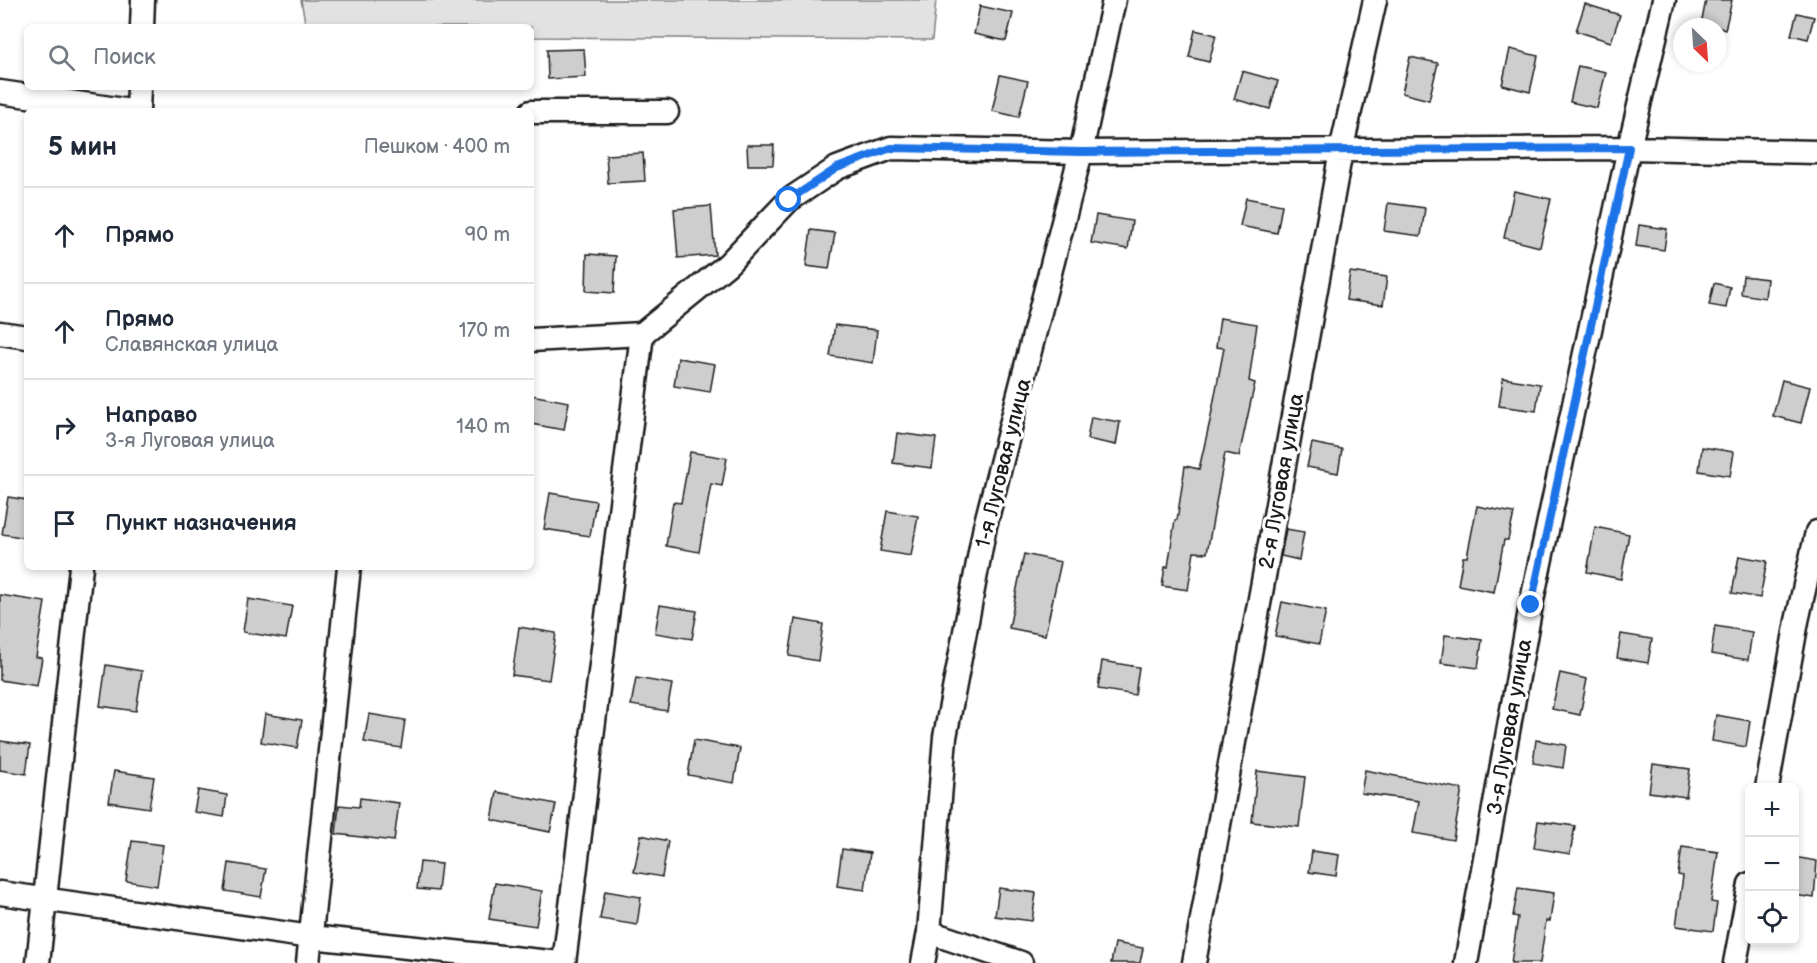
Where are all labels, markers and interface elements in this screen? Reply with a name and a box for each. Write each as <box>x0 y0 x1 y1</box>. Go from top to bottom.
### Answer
north arrow <box>1673 18 1727 72</box>
search box <box>24 24 534 90</box>
icon: search <box>45 41 78 74</box>
text: Поиск <box>93 44 156 71</box>
text: 5 мин <box>48 132 117 163</box>
text: Пешком · 400 m <box>364 135 510 159</box>
route start <box>775 186 801 212</box>
icon: ahead <box>48 219 81 252</box>
text: Прямо <box>105 222 174 249</box>
text: 90 m <box>465 223 510 247</box>
text: Прямо <box>105 306 174 333</box>
icon: ahead <box>48 315 81 348</box>
text: 170 m <box>459 319 510 343</box>
text: Славянская улица <box>105 333 278 357</box>
street label: 1-я Луговая улица <box>970 375 1037 550</box>
street label: 2-я Луговая улица <box>1254 391 1309 571</box>
text: Направо <box>105 402 197 429</box>
icon: right <box>48 411 81 444</box>
text: 140 m <box>456 415 510 439</box>
text: 3-я Луговая улица <box>105 429 275 453</box>
icon: arrive <box>48 507 81 540</box>
text: Пункт назначения <box>105 510 297 537</box>
route end <box>1517 591 1543 617</box>
street label: 3-я Луговая улица <box>1482 636 1537 817</box>
map controls <box>1745 783 1799 945</box>
button: + <box>1745 783 1799 837</box>
button: − <box>1745 837 1799 891</box>
button: locate <box>1745 891 1799 945</box>

